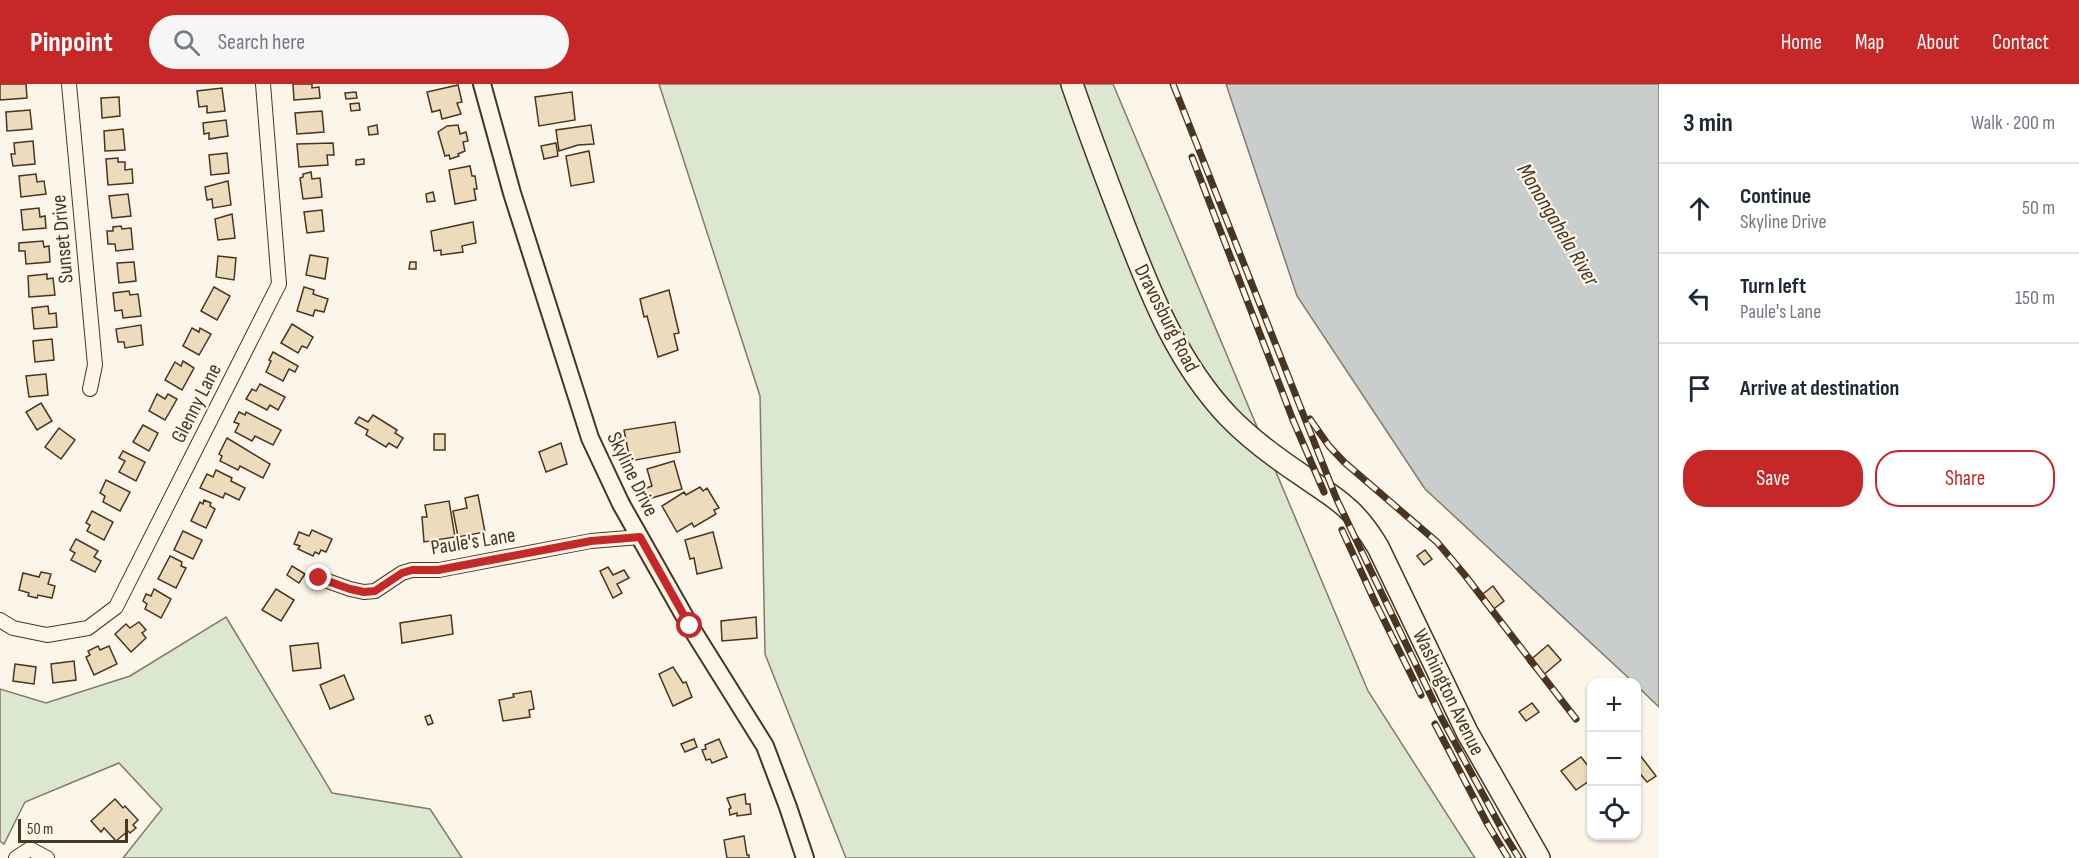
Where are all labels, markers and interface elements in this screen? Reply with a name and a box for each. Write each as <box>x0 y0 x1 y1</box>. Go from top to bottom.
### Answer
search box <box>149 15 569 69</box>
text: Pinpoint <box>30 26 113 59</box>
icon: search <box>170 26 203 59</box>
text: Search here <box>218 29 305 56</box>
text: Home <box>1781 30 1822 55</box>
text: Map <box>1855 30 1884 55</box>
text: About <box>1917 30 1959 55</box>
text: Contact <box>1992 30 2049 55</box>
text: 3 min <box>1683 108 1733 139</box>
text: Walk · 200 m <box>1971 111 2055 135</box>
water label: Monongahela River <box>1511 159 1605 292</box>
text: Continue <box>1740 183 1811 210</box>
icon: ahead <box>1683 192 1716 225</box>
street label: Sunset Drive <box>46 193 79 284</box>
text: 50 m <box>2022 196 2055 220</box>
text: Skyline Drive <box>1740 210 1826 234</box>
street label: Dravosburg Road <box>1129 260 1204 376</box>
text: Turn left <box>1740 273 1806 300</box>
icon: left <box>1683 282 1716 315</box>
text: 150 m <box>2015 286 2055 310</box>
text: Paule's Lane <box>1740 300 1821 324</box>
street label: Glenny Lane <box>166 359 227 447</box>
icon: arrive <box>1683 372 1716 405</box>
text: Arrive at destination <box>1740 375 1899 402</box>
street label: Skyline Drive <box>601 428 664 521</box>
button: Save <box>1683 450 1863 507</box>
button: Share <box>1875 450 2055 507</box>
street label: Paule's Lane <box>429 522 517 561</box>
route end <box>305 564 331 590</box>
route start <box>676 612 702 638</box>
street label: Washington Avenue <box>1407 625 1490 760</box>
map controls <box>1587 678 1641 840</box>
button: + <box>1587 678 1641 732</box>
button: − <box>1587 732 1641 786</box>
button: locate <box>1587 786 1641 840</box>
scale bar <box>18 816 128 844</box>
text: 50 m <box>27 820 53 839</box>

